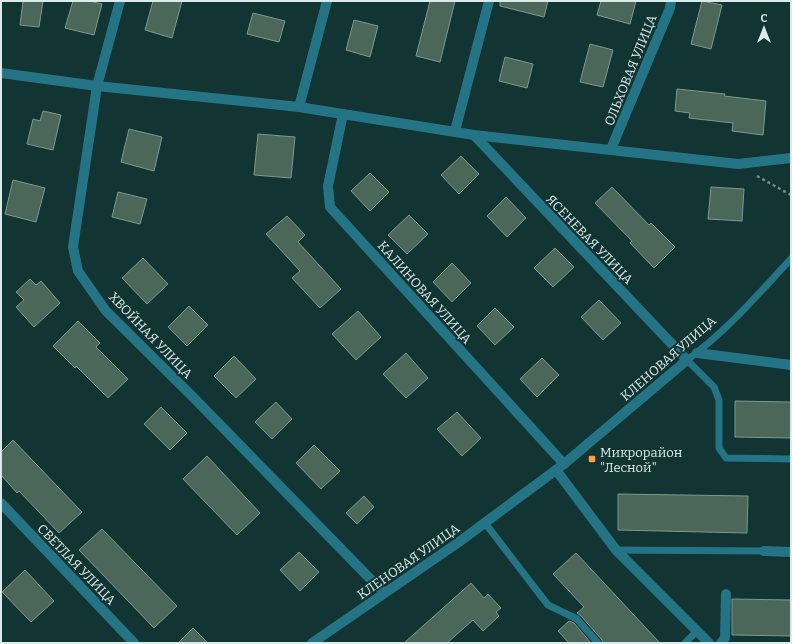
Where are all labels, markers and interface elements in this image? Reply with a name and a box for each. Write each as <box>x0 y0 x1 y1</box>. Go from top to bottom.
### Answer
north arrow <box>744 8 784 48</box>
street label: ОЛЬХОВАЯ УЛИЦА <box>601 12 660 128</box>
text: С <box>761 12 768 25</box>
street label: ЯСЕНЕВАЯ УЛИЦА <box>543 192 637 288</box>
street label: КАЛИНОВАЯ УЛИЦА <box>375 238 475 347</box>
street label: ХВОЙНАЯ УЛИЦА <box>106 289 196 382</box>
street label: КЛЕНОВАЯ УЛИЦА <box>618 312 720 404</box>
place label: Микрорайон "Лесной" <box>600 445 683 475</box>
marker: Микрорайон "Лесной" <box>587 454 597 464</box>
street label: КЛЕНОВАЯ УЛИЦА <box>354 520 463 602</box>
street label: СВЕТЛАЯ УЛИЦА <box>34 521 119 608</box>

